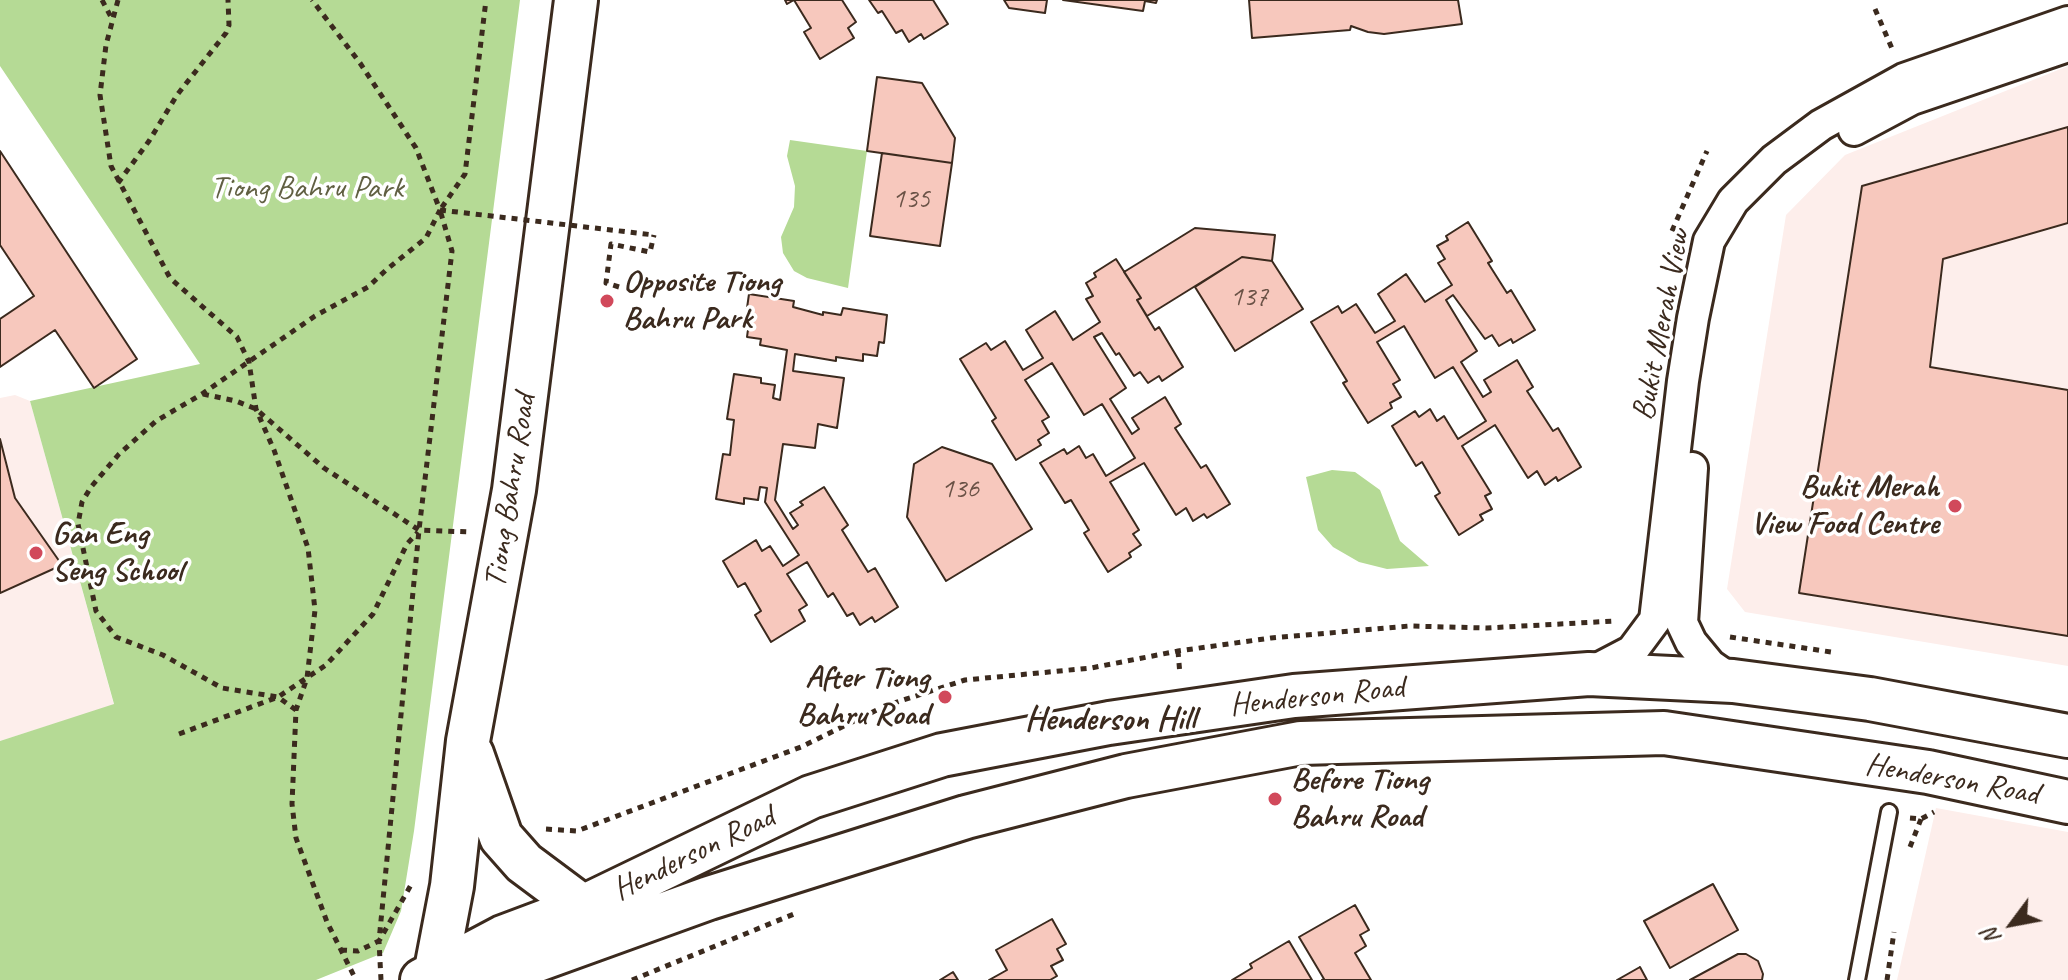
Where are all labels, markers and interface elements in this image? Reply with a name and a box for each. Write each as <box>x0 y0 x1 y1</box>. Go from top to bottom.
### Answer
park label: Tiong Bahru Park <box>211 170 403 208</box>
house number: 135 <box>892 183 930 217</box>
street label: Bukit Merah View <box>1625 226 1699 424</box>
place label: Opposite Tiong Bahru Park <box>623 264 781 339</box>
house number: 137 <box>1230 281 1268 315</box>
marker: Opposite Tiong Bahru Park <box>598 292 616 310</box>
street label: Tiong Bahru Road <box>477 391 545 591</box>
place label: Bukit Merah View Food Centre <box>1751 469 1939 544</box>
house number: 136 <box>941 473 979 507</box>
marker: Bukit Merah View Food Centre <box>1946 497 1964 515</box>
place label: Gan Eng Seng School <box>52 516 182 591</box>
marker: Gan Eng Seng School <box>27 544 45 562</box>
place label: After Tiong Bahru Road <box>797 660 929 735</box>
street label: Henderson Road <box>1228 669 1406 725</box>
marker: After Tiong Bahru Road <box>936 688 954 706</box>
district label: Henderson Hill <box>1025 700 1195 740</box>
street label: Henderson Road <box>1862 746 2042 814</box>
place label: Before Tiong Bahru Road <box>1291 762 1428 837</box>
marker: Before Tiong Bahru Road <box>1266 790 1284 808</box>
street label: Henderson Road <box>607 798 781 910</box>
north arrow <box>1972 884 2052 964</box>
text: N <box>1976 924 2007 950</box>

